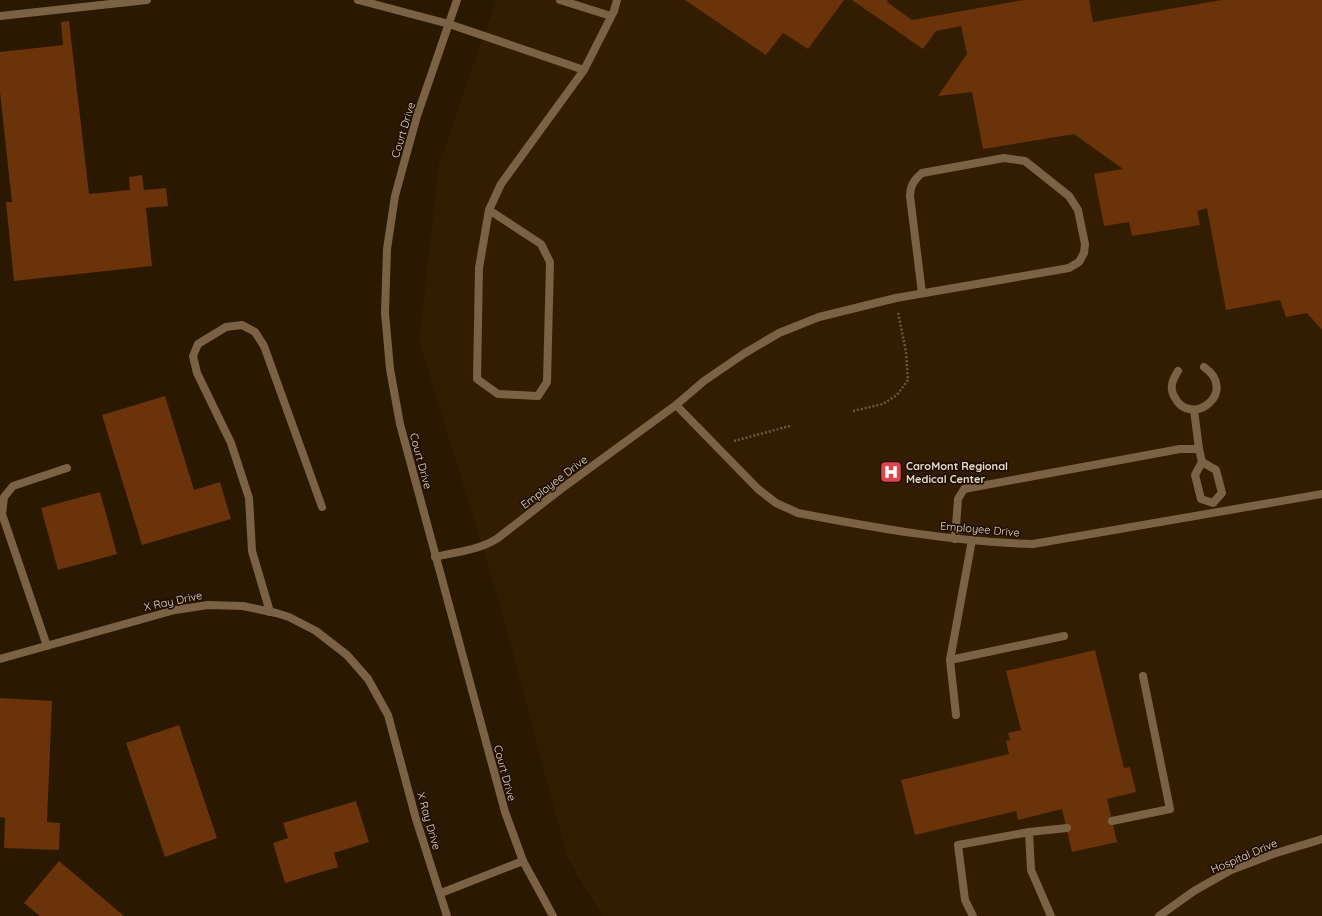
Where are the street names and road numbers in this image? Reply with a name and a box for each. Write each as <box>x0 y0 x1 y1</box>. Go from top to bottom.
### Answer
street label: Court Drive <box>388 100 418 160</box>
street label: Court Drive <box>407 431 435 491</box>
street label: Employee Drive <box>518 452 590 512</box>
street label: Employee Drive <box>939 519 1021 539</box>
street label: X Ray Drive <box>142 588 204 614</box>
street label: Court Drive <box>491 743 519 803</box>
street label: X Ray Drive <box>414 790 444 852</box>
street label: Hospital Drive <box>1209 836 1279 876</box>

